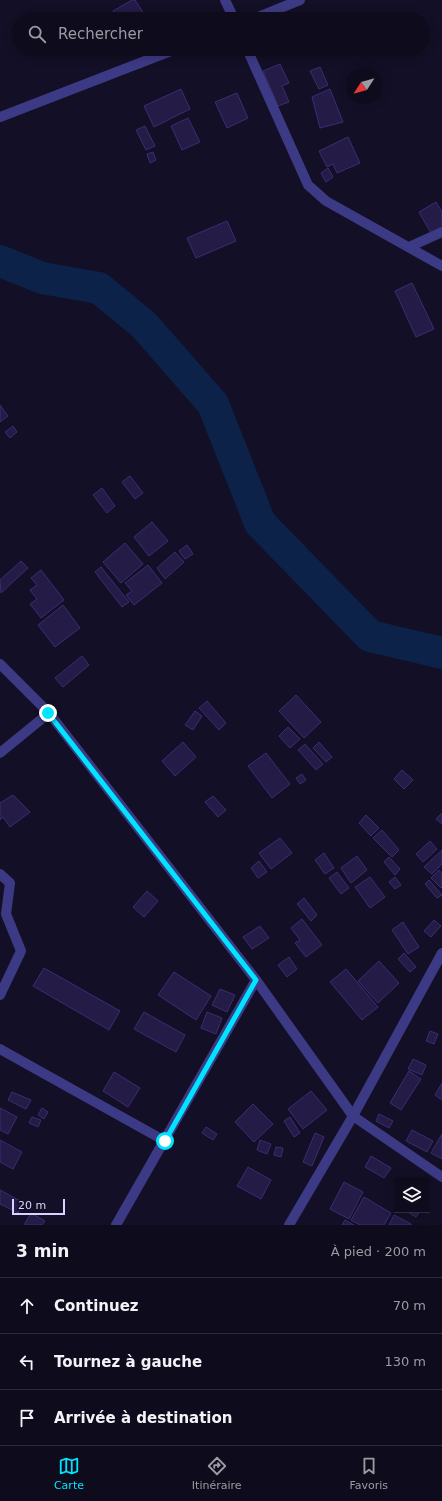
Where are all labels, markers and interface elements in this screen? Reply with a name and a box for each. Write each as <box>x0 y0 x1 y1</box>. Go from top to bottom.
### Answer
search box <box>12 12 430 56</box>
icon: search <box>26 23 48 45</box>
text: Rechercher <box>58 25 143 43</box>
north arrow <box>346 68 382 104</box>
route end <box>39 704 57 722</box>
route start <box>156 1132 174 1150</box>
map controls <box>394 1177 430 1213</box>
button: layers <box>394 1177 430 1213</box>
scale bar <box>12 1197 65 1216</box>
text: 20 m <box>18 1199 46 1212</box>
text: 3 min <box>16 1241 69 1261</box>
text: À pied · 200 m <box>331 1244 426 1259</box>
icon: ahead <box>16 1295 38 1317</box>
text: Continuez <box>54 1297 139 1315</box>
text: 70 m <box>393 1298 426 1313</box>
icon: left <box>16 1351 38 1373</box>
text: Tournez à gauche <box>54 1353 202 1371</box>
text: 130 m <box>384 1354 426 1369</box>
icon: arrive <box>16 1407 38 1429</box>
text: Arrivée à destination <box>54 1409 232 1427</box>
tab: Carte <box>54 1455 84 1492</box>
tab: Itinéraire <box>192 1455 242 1492</box>
tab: Favoris <box>349 1455 388 1492</box>

